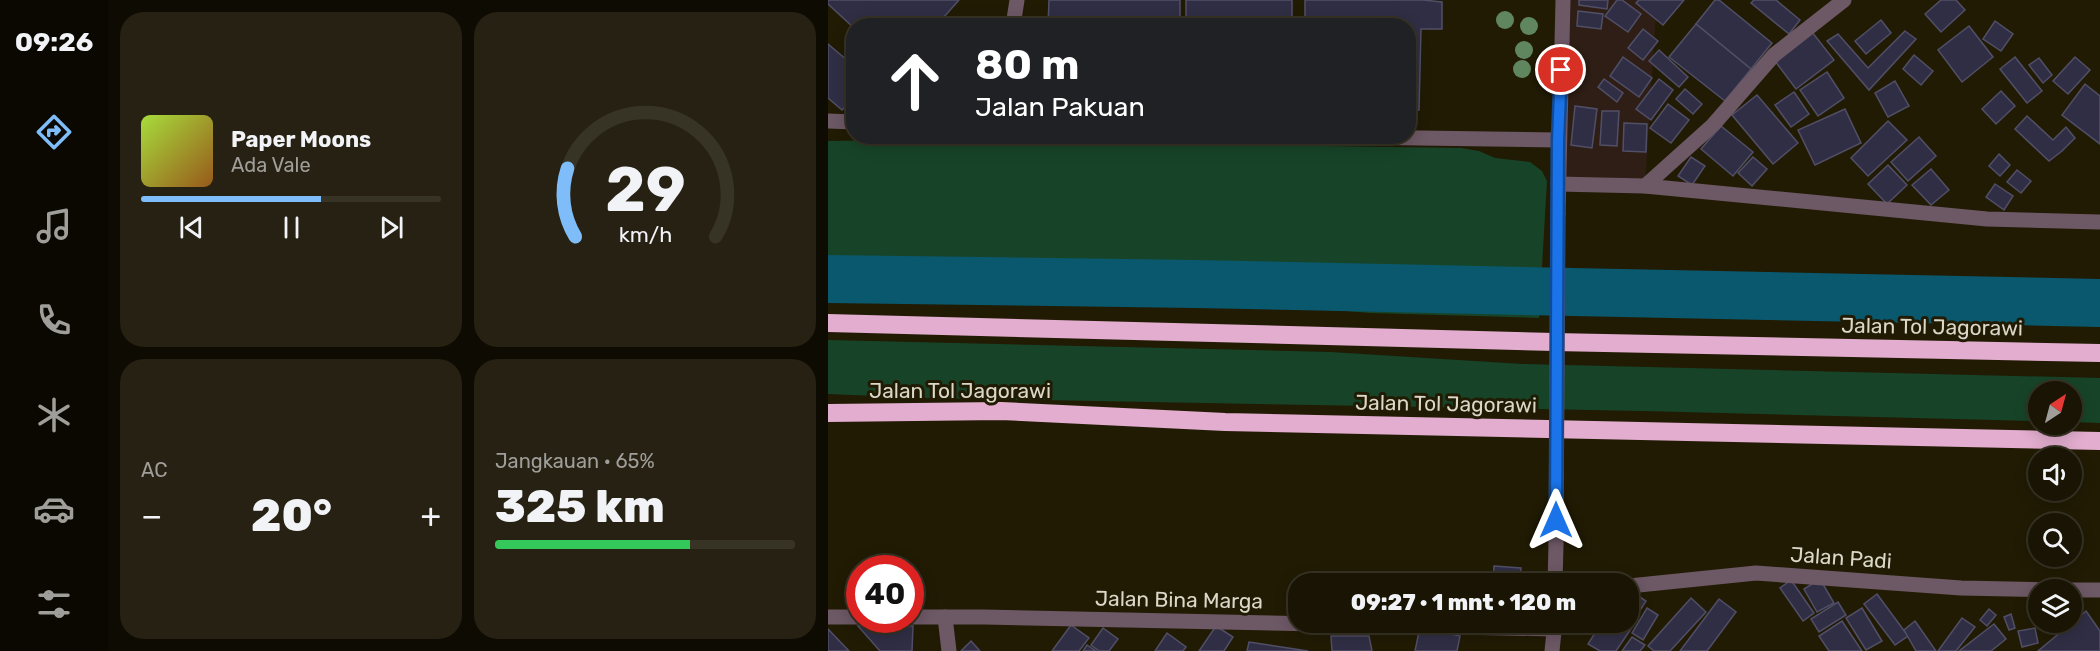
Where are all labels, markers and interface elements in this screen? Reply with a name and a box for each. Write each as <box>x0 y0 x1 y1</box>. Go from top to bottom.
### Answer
text: 09:26 <box>15 26 93 58</box>
text: 80 m <box>975 40 1079 90</box>
icon: ahead <box>876 42 954 120</box>
pin <box>1535 44 1586 95</box>
icon: arrive <box>1544 53 1577 86</box>
text: Jalan Pakuan <box>975 91 1145 123</box>
icon: directions <box>33 111 75 153</box>
text: Paper Moons <box>231 126 371 153</box>
text: Ada Vale <box>231 153 311 177</box>
text: 29 <box>605 153 685 227</box>
icon: music <box>33 205 75 247</box>
icon: previous <box>175 211 208 244</box>
icon: pause <box>275 211 308 244</box>
icon: next <box>375 211 408 244</box>
text: km/h <box>618 222 672 247</box>
icon: phone <box>33 299 75 341</box>
street label: Jalan Tol Jagorawi <box>1841 312 2023 341</box>
street label: Jalan Tol Jagorawi <box>869 378 1051 403</box>
north arrow <box>2028 381 2082 435</box>
map controls <box>2028 381 2082 633</box>
street label: Jalan Tol Jagorawi <box>1355 389 1537 418</box>
icon: climate <box>33 394 75 436</box>
button: sound <box>2028 447 2082 501</box>
text: Jangkauan · 65% <box>495 449 655 473</box>
text: AC <box>141 458 167 482</box>
text: 325 km <box>495 480 665 533</box>
icon: car <box>33 488 75 530</box>
position arrow <box>1524 488 1588 552</box>
text: 20° <box>251 489 332 542</box>
text: − <box>141 496 162 535</box>
text: + <box>420 496 441 535</box>
button: search <box>2028 513 2082 567</box>
street label: Jalan Padi <box>1789 541 1893 574</box>
speed limit sign: 40 <box>846 555 924 633</box>
button: layers <box>2028 579 2082 633</box>
icon: filters <box>33 583 75 625</box>
street label: Jalan Bina Marga <box>1095 586 1263 613</box>
text: 09:27 · 1 mnt · 120 m <box>1351 589 1576 616</box>

